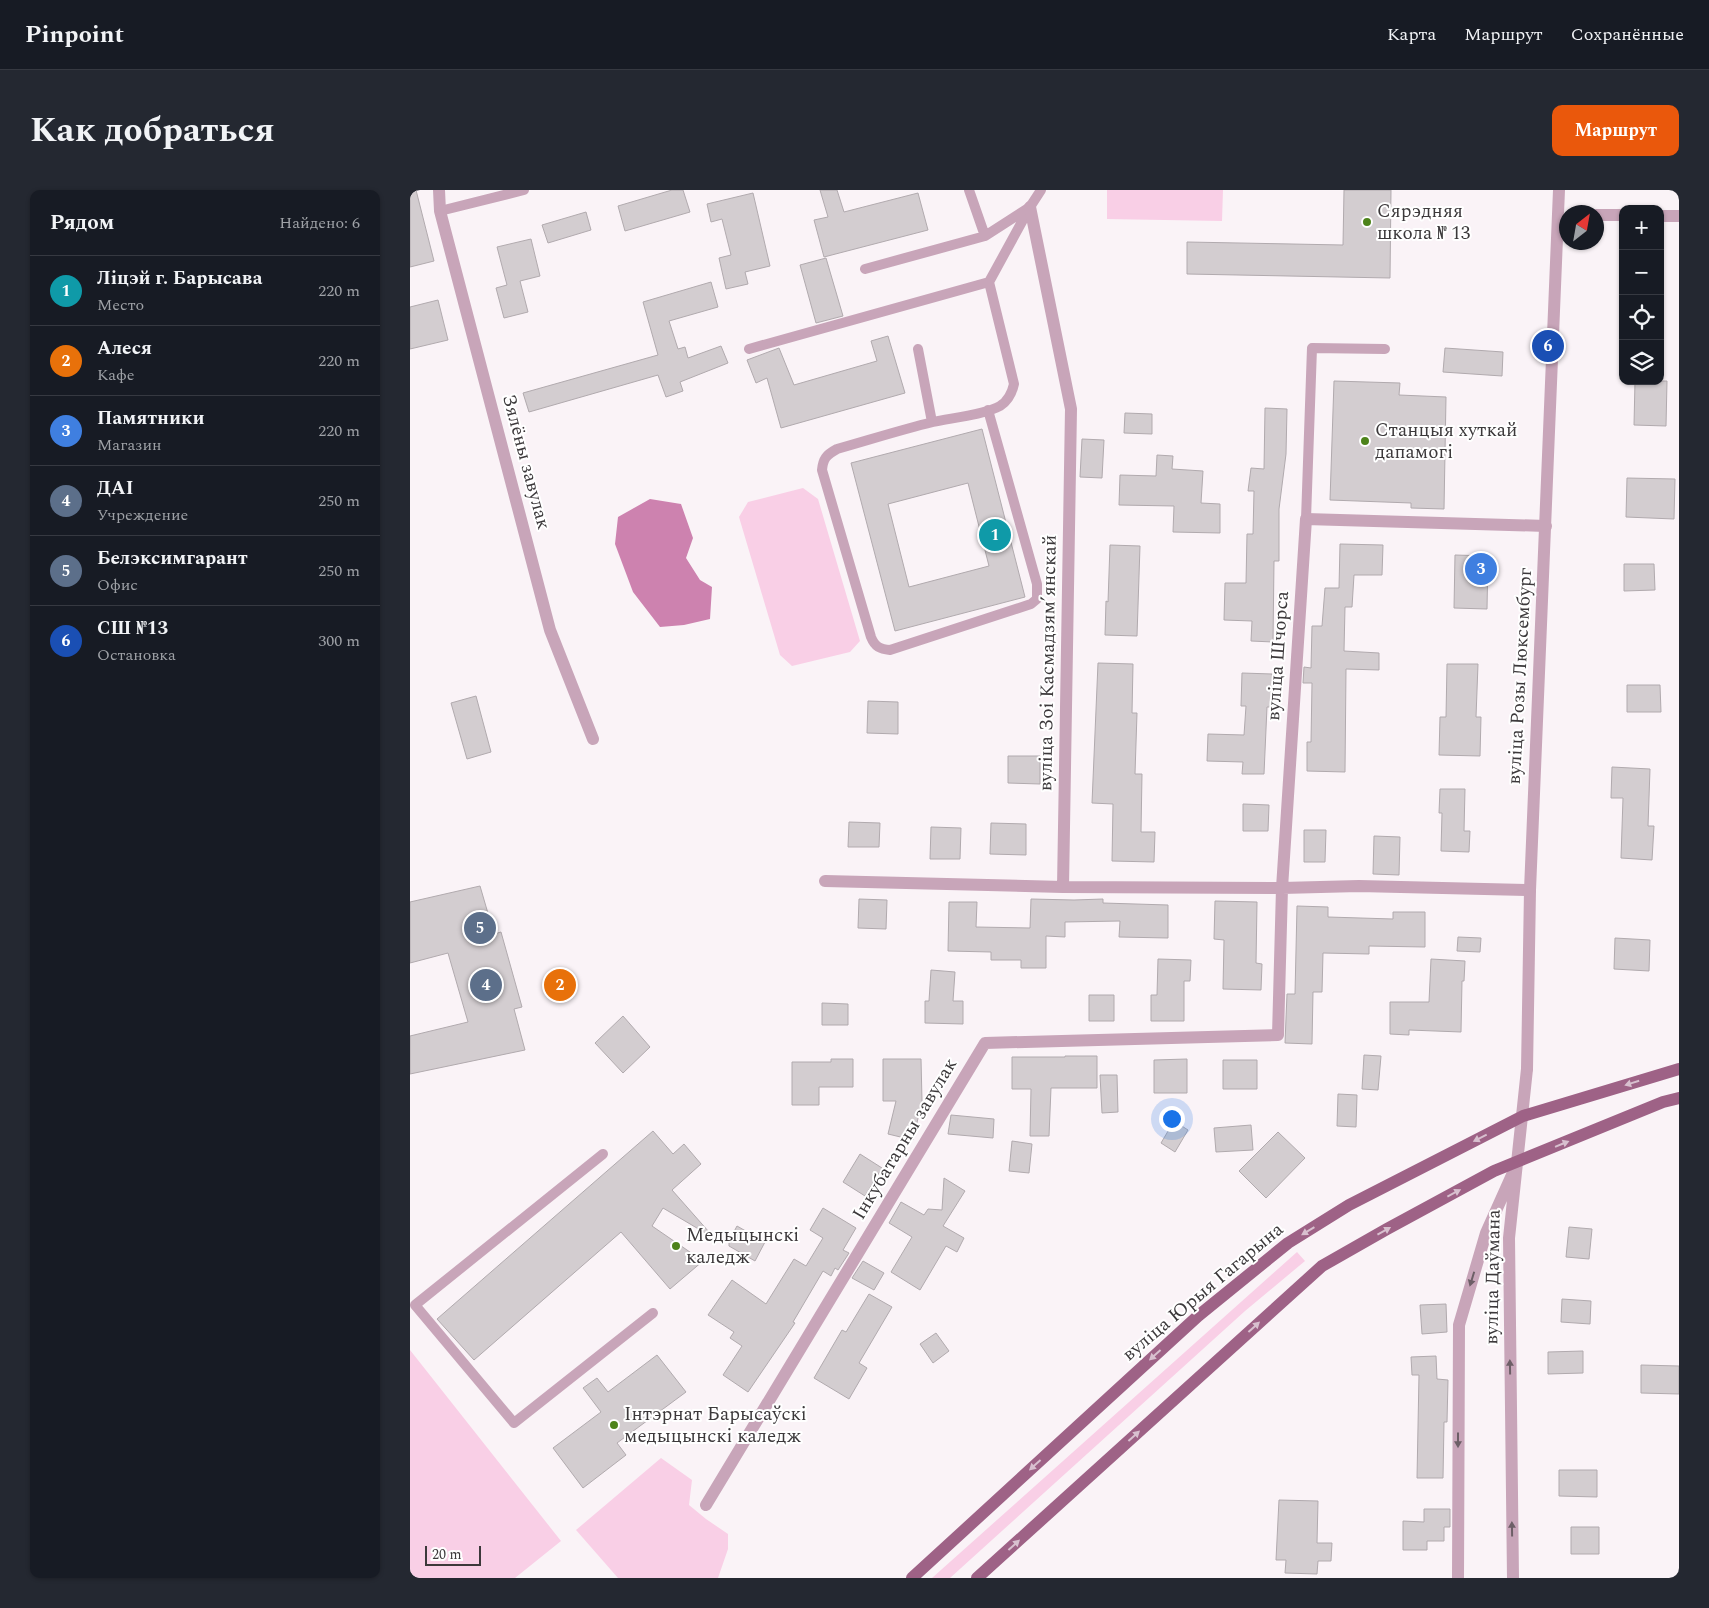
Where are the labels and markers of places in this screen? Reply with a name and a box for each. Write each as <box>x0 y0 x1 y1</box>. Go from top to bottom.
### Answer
place label: Сярэдняя школа № 13 <box>1377 197 1471 248</box>
marker: Сярэдняя школа № 13 <box>1361 216 1373 228</box>
pin: 6 <box>1532 327 1564 365</box>
place label: Станцыя хуткай дапамогі <box>1375 416 1518 467</box>
marker: Станцыя хуткай дапамогі <box>1359 435 1371 447</box>
pin: 1 <box>979 516 1011 554</box>
pin: 3 <box>1465 550 1497 588</box>
pin: 5 <box>464 909 496 947</box>
pin: 4 <box>470 966 502 1004</box>
pin: 2 <box>544 966 576 1004</box>
place label: Медыцынскі каледж <box>686 1221 799 1272</box>
marker: Медыцынскі каледж <box>670 1240 682 1252</box>
place label: Інтэрнат Барысаўскі медыцынскі каледж <box>624 1400 807 1451</box>
marker: Інтэрнат Барысаўскі медыцынскі каледж <box>608 1419 620 1431</box>

